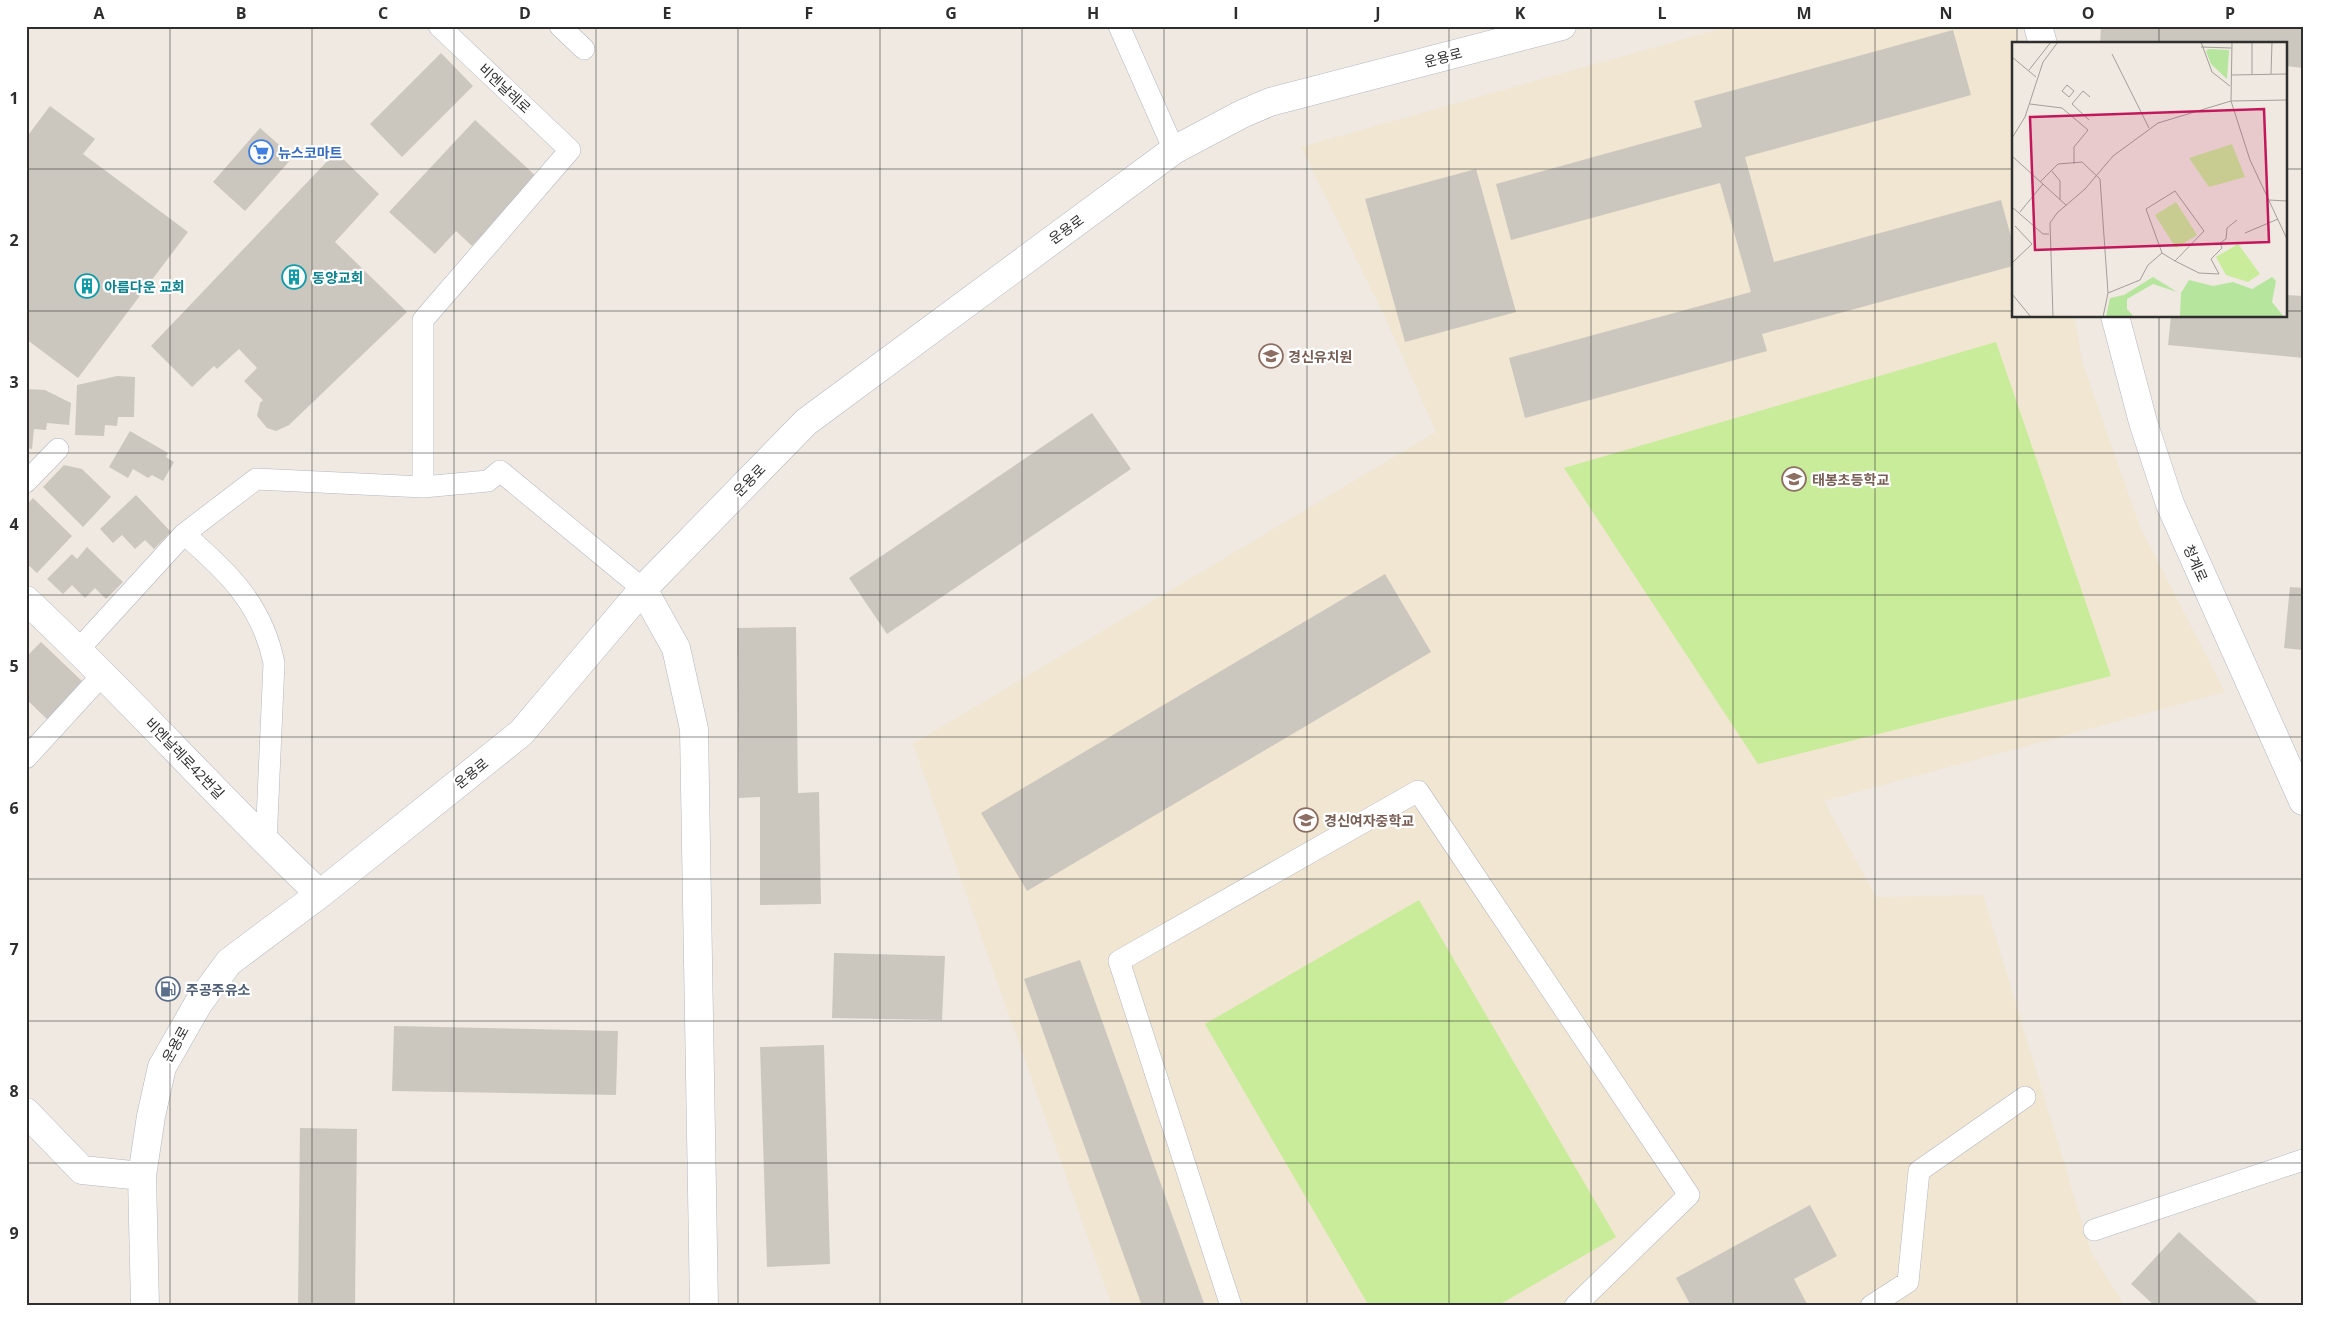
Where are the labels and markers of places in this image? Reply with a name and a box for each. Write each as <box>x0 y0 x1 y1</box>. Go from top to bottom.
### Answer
supermarket icon: 뉴스코마트 <box>248 139 274 165</box>
place label: 뉴스코마트 <box>278 143 343 162</box>
building icon: 동양교회 <box>281 264 307 290</box>
place label: 동양교회 <box>312 268 364 287</box>
building icon: 아름다운 교회 <box>74 273 100 299</box>
place label: 아름다운 교회 <box>104 277 185 296</box>
school or university icon: 경신유치원 <box>1258 343 1284 369</box>
place label: 경신유치원 <box>1288 347 1352 366</box>
school or university icon: 태봉초등학교 <box>1781 466 1807 492</box>
place label: 태봉초등학교 <box>1812 470 1889 489</box>
school or university icon: 경신여자중학교 <box>1293 807 1319 833</box>
place label: 경신여자중학교 <box>1324 811 1414 830</box>
fuel station icon: 주공주유소 <box>155 976 181 1002</box>
place label: 주공주유소 <box>186 980 251 999</box>

